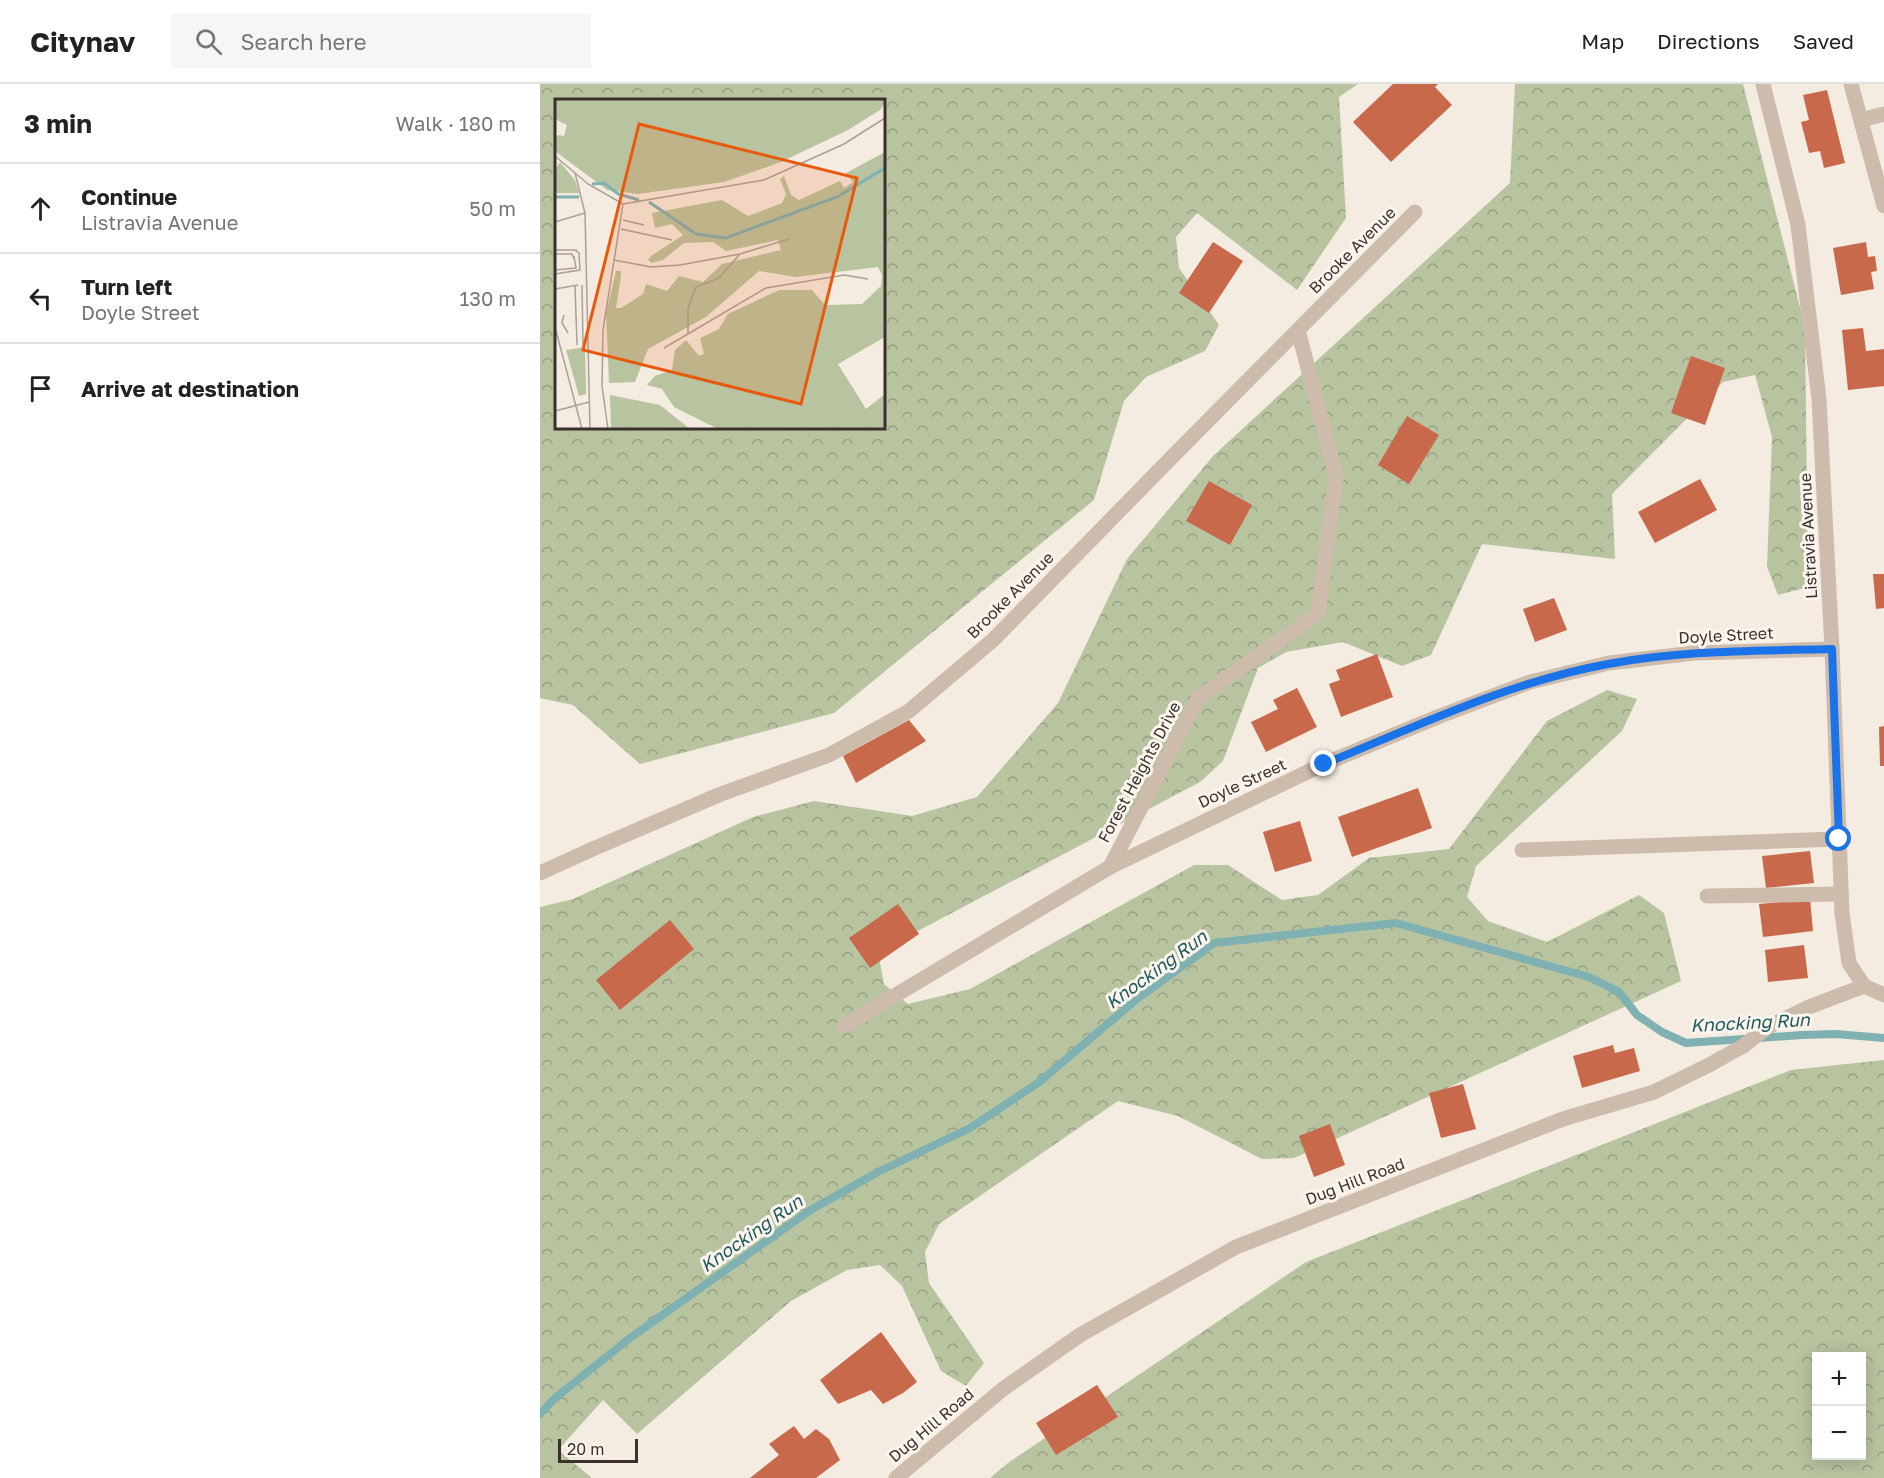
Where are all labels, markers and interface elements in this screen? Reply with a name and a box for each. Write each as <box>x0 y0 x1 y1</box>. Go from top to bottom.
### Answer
search box <box>171 14 591 68</box>
text: Citynav <box>30 25 135 58</box>
icon: search <box>192 25 225 58</box>
text: Search here <box>240 28 366 55</box>
text: Map <box>1581 28 1624 54</box>
text: Directions <box>1657 28 1760 54</box>
text: Saved <box>1793 28 1854 54</box>
inset map <box>555 99 885 429</box>
text: 3 min <box>24 108 92 139</box>
text: Walk · 180 m <box>396 111 516 135</box>
text: Continue <box>81 183 177 210</box>
icon: ahead <box>24 192 57 225</box>
text: 50 m <box>469 196 516 220</box>
street label: Brooke Avenue <box>1304 202 1400 298</box>
text: Listravia Avenue <box>81 210 238 234</box>
text: Turn left <box>81 273 172 300</box>
icon: left <box>24 282 57 315</box>
text: 130 m <box>460 286 516 310</box>
text: Doyle Street <box>81 300 200 324</box>
icon: arrive <box>24 372 57 405</box>
text: Arrive at destination <box>81 375 299 402</box>
street label: Listravia Avenue <box>1795 473 1821 599</box>
street label: Brooke Avenue <box>962 547 1058 643</box>
street label: Doyle Street <box>1678 623 1774 647</box>
street label: Forest Heights Drive <box>1093 698 1185 846</box>
route end <box>1310 750 1336 776</box>
street label: Doyle Street <box>1195 754 1289 812</box>
route start <box>1825 825 1851 851</box>
water label: Knocking Run <box>1101 924 1212 1013</box>
water label: Knocking Run <box>1690 1008 1811 1036</box>
street label: Dug Hill Road <box>1303 1153 1407 1209</box>
water label: Knocking Run <box>696 1189 807 1276</box>
map controls <box>1812 1352 1866 1460</box>
button: + <box>1812 1352 1866 1406</box>
street label: Dug Hill Road <box>885 1384 977 1466</box>
button: − <box>1812 1406 1866 1460</box>
scale bar <box>558 1436 638 1464</box>
text: 20 m <box>567 1439 604 1459</box>

